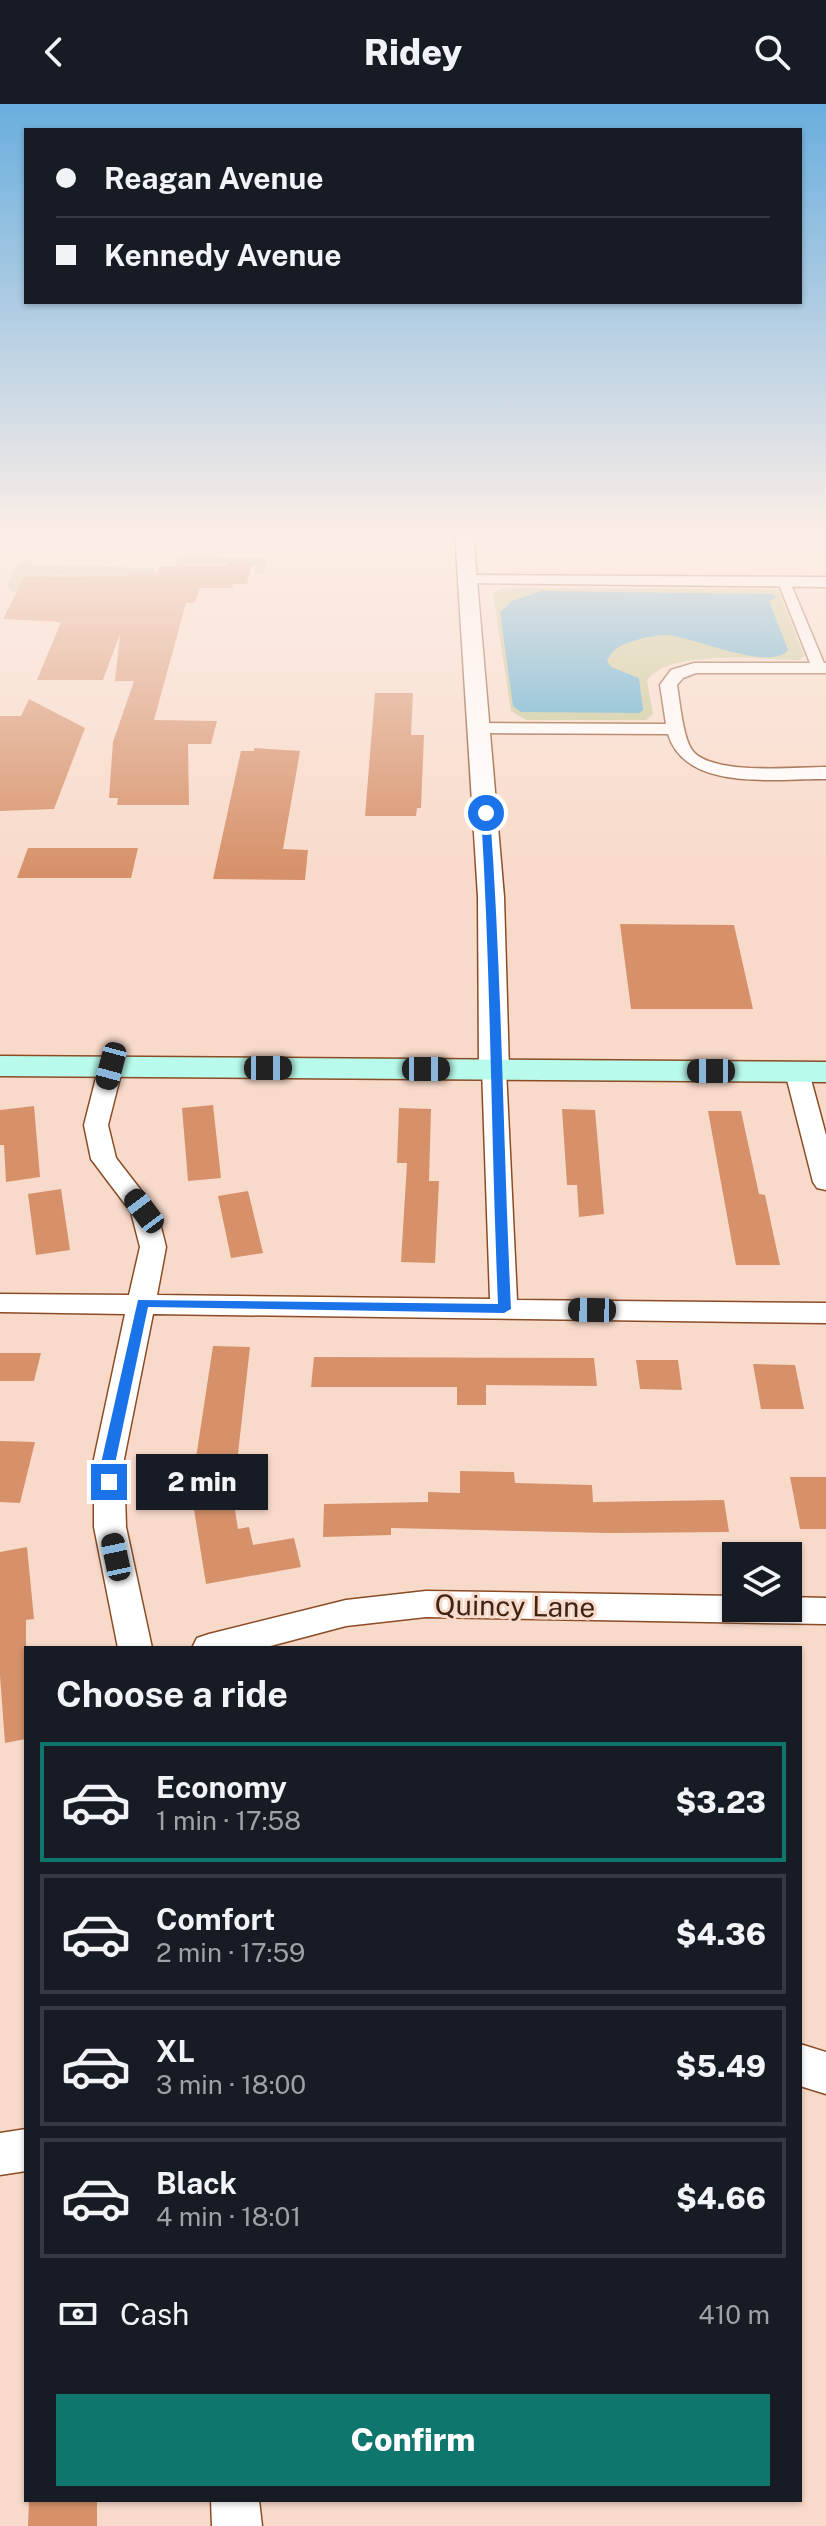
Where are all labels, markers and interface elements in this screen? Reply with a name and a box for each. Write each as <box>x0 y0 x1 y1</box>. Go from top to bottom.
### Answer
icon: back <box>32 30 76 74</box>
icon: search <box>750 30 794 74</box>
text: Ridey <box>364 31 462 73</box>
text: Reagan Avenue <box>104 160 324 196</box>
text: Kennedy Avenue <box>104 237 342 273</box>
route start <box>468 795 504 831</box>
car <box>93 1040 129 1092</box>
car <box>244 1056 292 1080</box>
car <box>402 1057 450 1081</box>
car <box>687 1059 735 1083</box>
car <box>120 1185 168 1237</box>
car <box>568 1298 616 1322</box>
callout: 2 min <box>137 1454 269 1510</box>
route end <box>91 1464 127 1500</box>
text: 2 min <box>167 1466 237 1497</box>
car <box>99 1531 133 1583</box>
map controls <box>722 1542 802 1622</box>
button: layers <box>722 1542 802 1622</box>
street label: Quincy Lane <box>434 1588 596 1623</box>
text: Choose a ride <box>56 1673 288 1715</box>
icon: car <box>60 1766 132 1838</box>
text: Economy <box>156 1769 287 1805</box>
text: $3.23 <box>676 1784 766 1820</box>
text: 1 min · 17:58 <box>156 1805 301 1836</box>
icon: car <box>60 1898 132 1970</box>
text: Comfort <box>156 1901 275 1937</box>
text: $4.36 <box>676 1916 766 1952</box>
text: 2 min · 17:59 <box>156 1937 305 1968</box>
icon: car <box>60 2030 132 2102</box>
text: XL <box>156 2033 195 2069</box>
text: $5.49 <box>676 2048 766 2084</box>
text: 3 min · 18:00 <box>156 2069 306 2100</box>
icon: car <box>60 2162 132 2234</box>
text: Black <box>156 2165 237 2201</box>
text: $4.66 <box>676 2180 766 2216</box>
text: 4 min · 18:01 <box>156 2201 301 2232</box>
icon: cash <box>56 2292 100 2336</box>
text: Cash <box>120 2296 189 2332</box>
text: 410 m <box>698 2299 770 2330</box>
button: Confirm <box>56 2394 770 2486</box>

